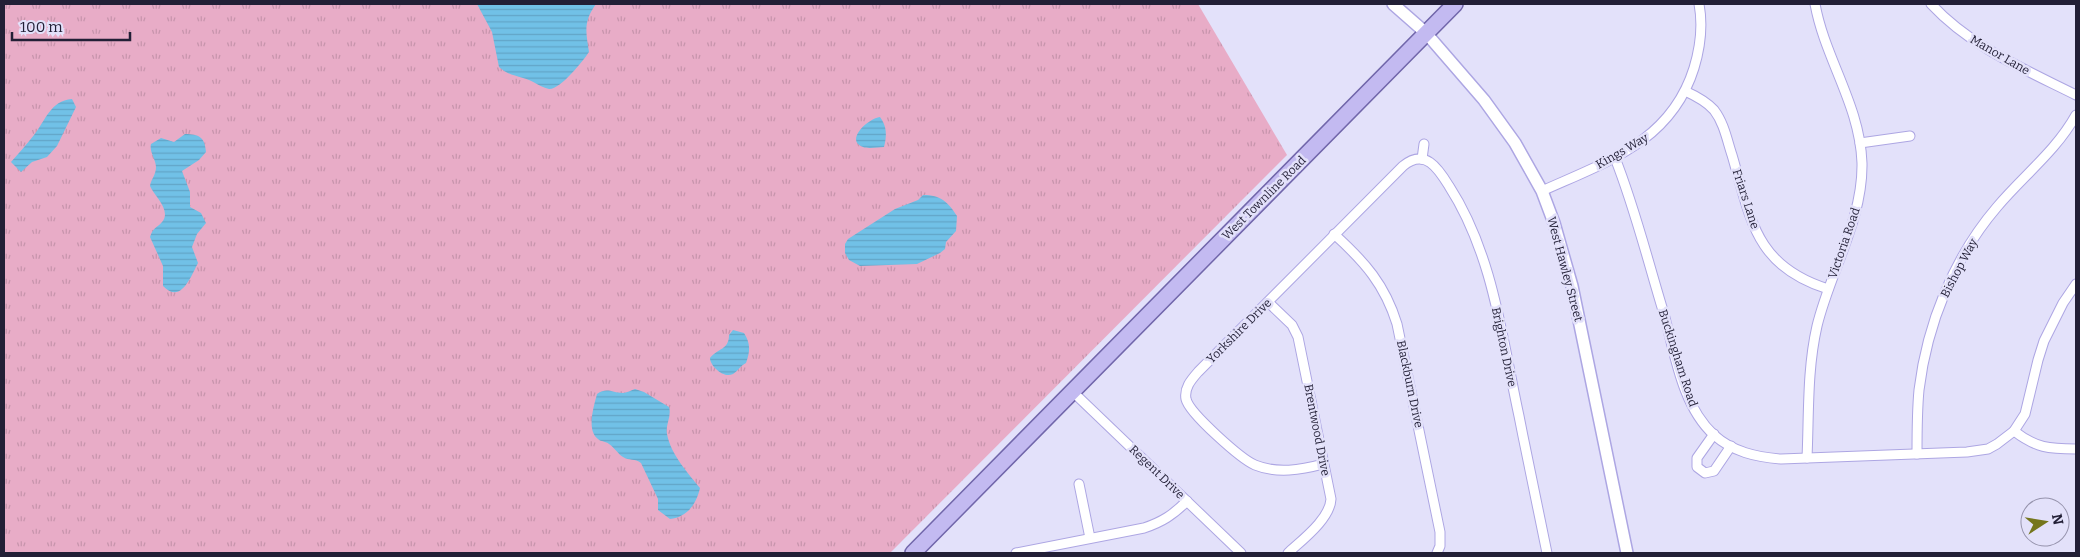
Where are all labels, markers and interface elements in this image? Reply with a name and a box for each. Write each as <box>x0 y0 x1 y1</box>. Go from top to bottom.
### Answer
scale bar <box>12 10 130 42</box>
text: 100 m <box>20 18 63 36</box>
street label: Manor Lane <box>1968 32 2032 78</box>
street label: Kings Way <box>1593 130 1651 172</box>
street label: West Townline Road <box>1219 153 1309 243</box>
street label: Friars Lane <box>1730 167 1762 231</box>
street label: Victoria Road <box>1825 206 1863 280</box>
street label: West Hawley Street <box>1544 215 1586 324</box>
street label: Bishop Way <box>1938 236 1981 300</box>
street label: Yorkshire Drive <box>1204 296 1274 366</box>
street label: Brighton Drive <box>1489 306 1519 388</box>
street label: Buckingham Road <box>1656 308 1700 408</box>
street label: Blackburn Drive <box>1394 339 1426 429</box>
street label: Brentwood Drive <box>1301 383 1333 477</box>
street label: Regent Drive <box>1127 442 1187 502</box>
north arrow <box>2020 497 2070 547</box>
text: N <box>2048 512 2067 527</box>

